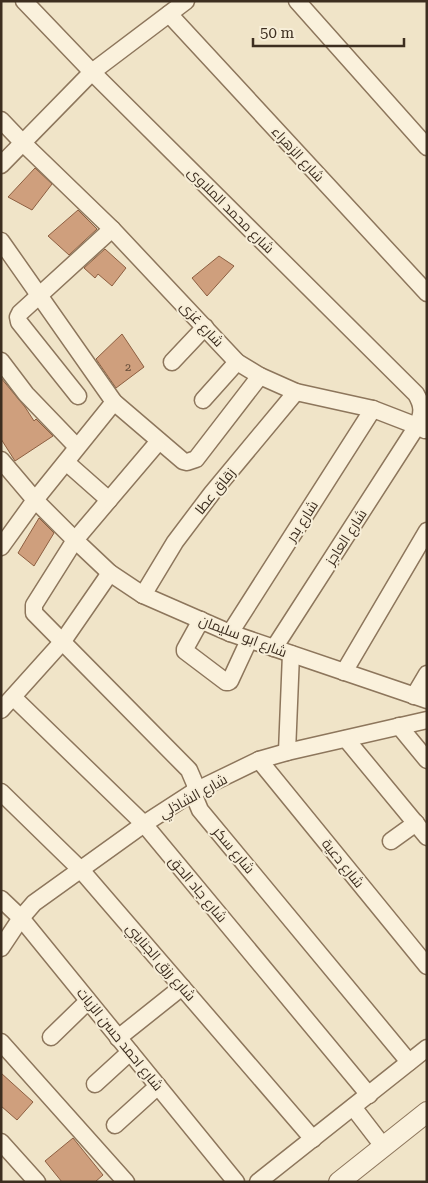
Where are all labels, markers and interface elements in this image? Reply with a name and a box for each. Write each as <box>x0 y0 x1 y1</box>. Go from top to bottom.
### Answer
scale bar <box>253 15 404 47</box>
text: 50 m <box>260 24 295 42</box>
street label: شارع الزهراء <box>268 123 327 185</box>
street label: شارع محمد الملاوى <box>184 164 277 257</box>
street label: شارع غزى <box>176 298 227 351</box>
house number: 2 <box>125 361 131 374</box>
street label: زقاق عطا <box>192 465 239 518</box>
street label: شارع بدر <box>282 498 322 546</box>
street label: شارع العاجز <box>322 506 371 569</box>
street label: شارع ابو سليمان <box>197 612 289 661</box>
street label: شارع الشاذلي <box>156 771 232 825</box>
street label: شارع سكر <box>209 823 258 877</box>
street label: شارع دعية <box>318 835 367 891</box>
street label: شارع جاد الحق <box>165 853 230 926</box>
street label: شارع رزق الجنايني <box>120 920 199 1007</box>
street label: شارع احمد حسن الزيات <box>73 984 166 1094</box>

